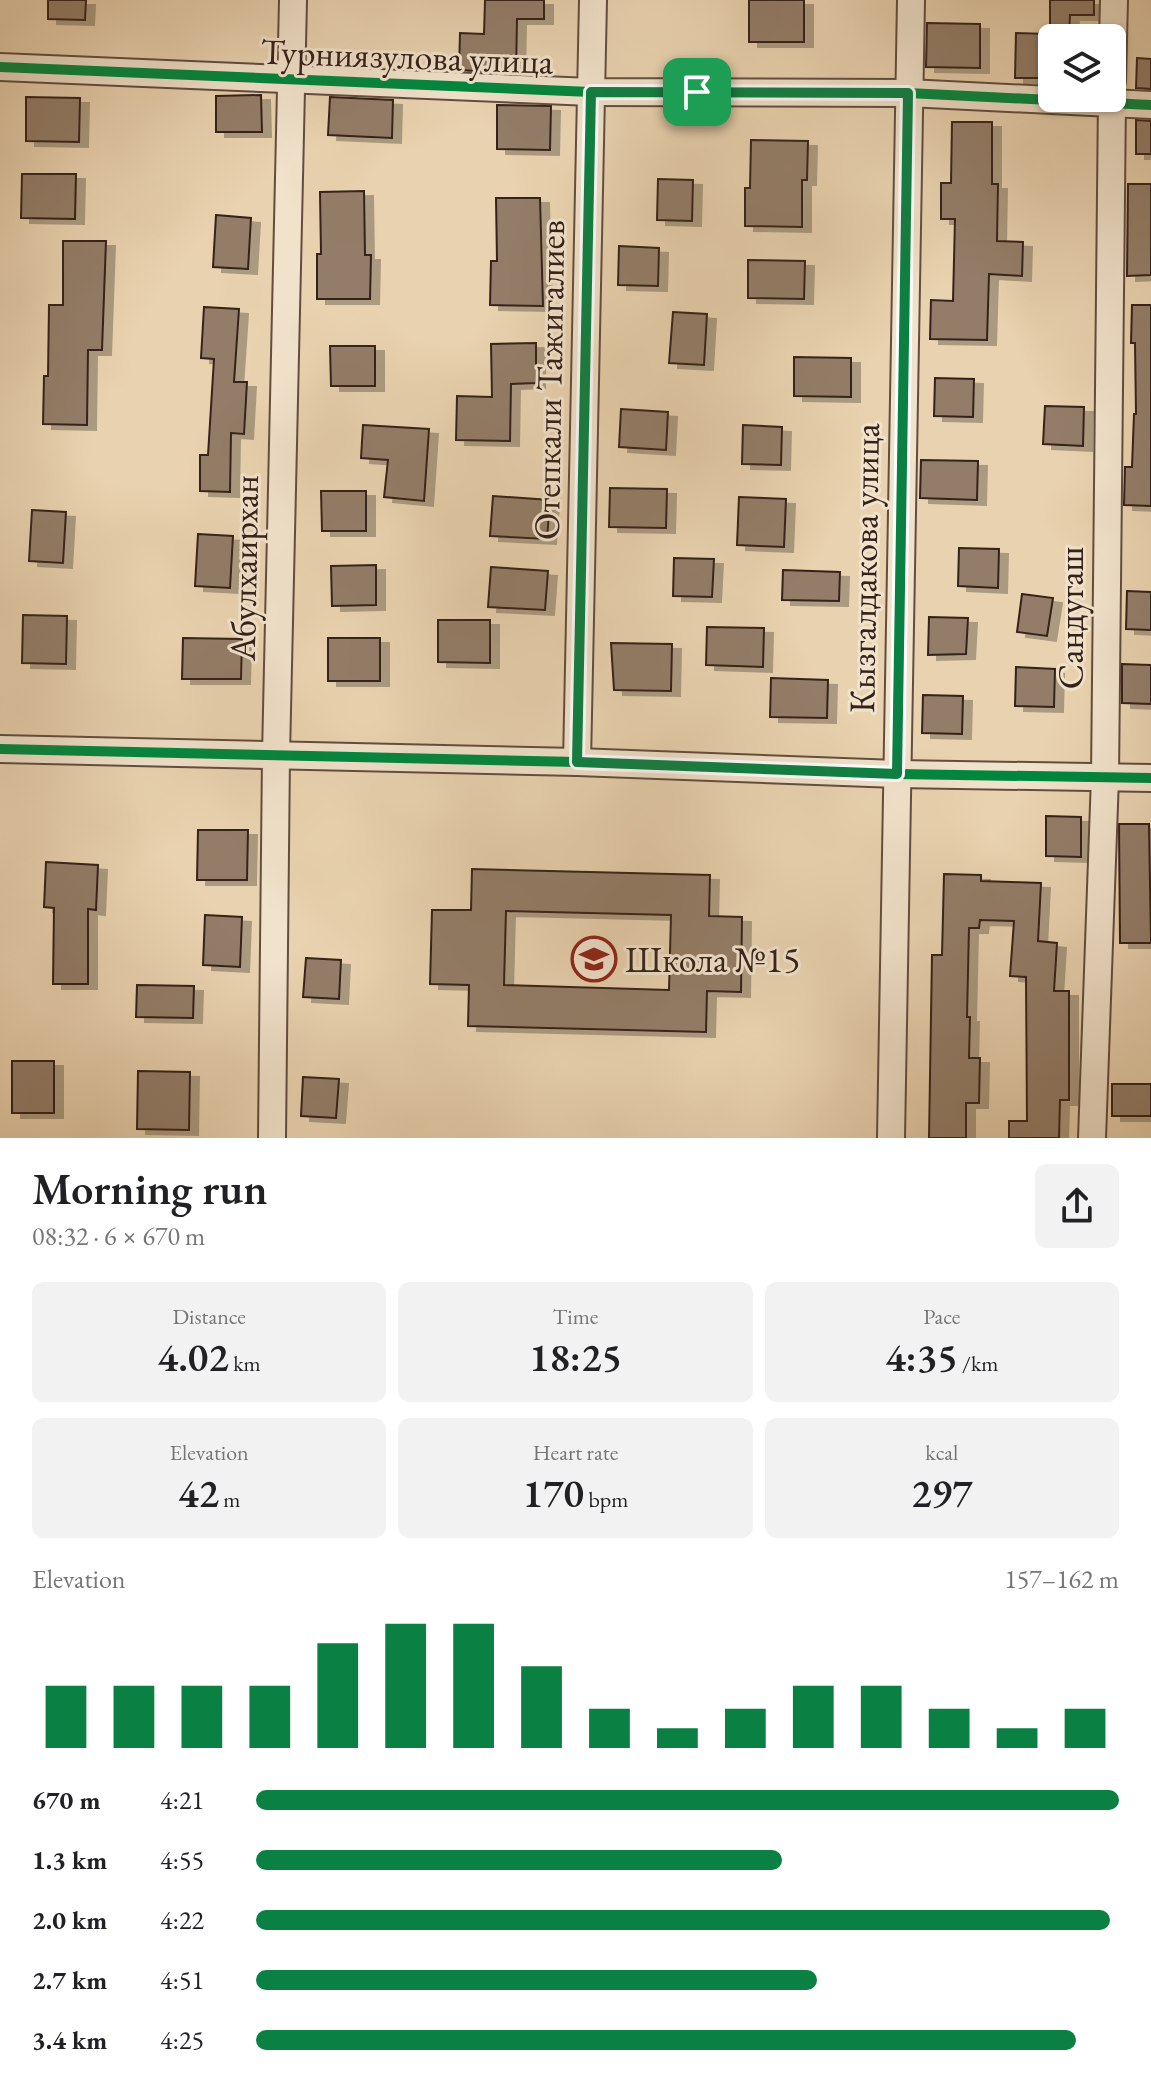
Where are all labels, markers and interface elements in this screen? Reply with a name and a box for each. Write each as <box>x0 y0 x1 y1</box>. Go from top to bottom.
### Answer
map controls <box>1038 24 1126 112</box>
button: layers <box>1038 24 1126 112</box>
street label: Турниязулова улица <box>260 27 555 85</box>
pin <box>663 58 731 126</box>
icon: arrive <box>675 70 719 114</box>
street label: Отепкали Тажигалиев <box>523 220 575 540</box>
street label: Кызгалдакова улица <box>838 422 890 713</box>
street label: Абулхаирхан <box>219 475 269 662</box>
street label: Сандугаш <box>1047 546 1094 689</box>
school or university icon: Школа №15 <box>570 935 618 983</box>
place label: Школа №15 <box>625 936 800 983</box>
text: Morning run <box>32 1160 268 1217</box>
button: share <box>1035 1164 1119 1248</box>
text: 08:32 · 6 × 670 m <box>32 1219 205 1253</box>
text: Distance <box>172 1302 246 1331</box>
text: Time <box>553 1302 598 1331</box>
text: Pace <box>923 1302 960 1331</box>
text: 4.02 <box>158 1331 229 1383</box>
text: 18:25 <box>529 1331 622 1383</box>
text: 4:35 <box>885 1331 958 1383</box>
text: km <box>229 1349 261 1378</box>
text: /km <box>958 1349 998 1378</box>
text: Elevation <box>170 1438 249 1467</box>
text: Heart rate <box>533 1438 618 1467</box>
text: kcal <box>925 1438 958 1467</box>
text: 42 <box>178 1467 219 1519</box>
text: 170 <box>523 1467 584 1519</box>
text: 297 <box>911 1467 973 1519</box>
text: m <box>219 1485 240 1514</box>
text: bpm <box>584 1485 628 1514</box>
text: Elevation <box>32 1562 126 1596</box>
text: 157–162 m <box>1004 1562 1119 1596</box>
text: 670 m <box>32 1783 100 1817</box>
text: 4:21 <box>160 1783 204 1817</box>
text: 1.3 km <box>32 1843 107 1877</box>
text: 4:55 <box>160 1843 204 1877</box>
text: 2.0 km <box>32 1903 107 1937</box>
text: 4:22 <box>160 1903 204 1937</box>
text: 2.7 km <box>32 1963 107 1997</box>
text: 4:51 <box>160 1963 204 1997</box>
text: 3.4 km <box>32 2023 107 2057</box>
text: 4:25 <box>160 2023 204 2057</box>

